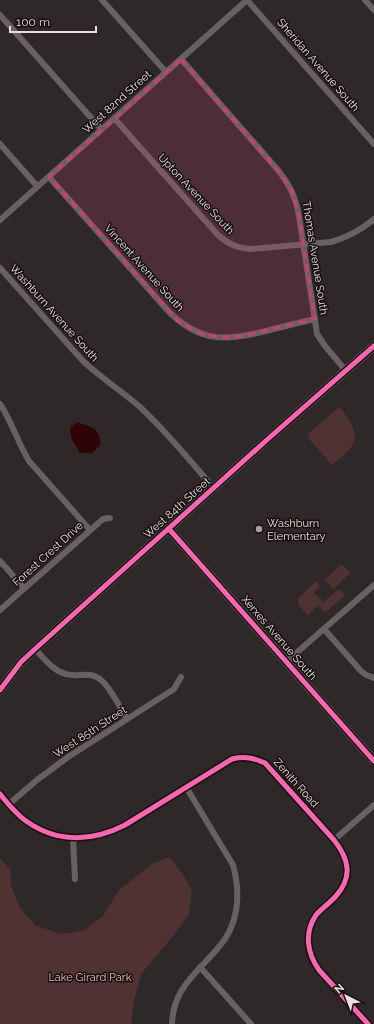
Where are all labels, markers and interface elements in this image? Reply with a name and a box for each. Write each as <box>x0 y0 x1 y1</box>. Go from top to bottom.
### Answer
scale bar <box>10 8 96 34</box>
text: 100 m <box>16 15 50 29</box>
street label: Sheridan Avenue South <box>274 16 362 114</box>
street label: West 82nd Street <box>80 68 154 136</box>
street label: Upton Avenue South <box>155 151 237 237</box>
street label: Thomas Avenue South <box>300 200 330 316</box>
street label: Vincent Avenue South <box>102 222 186 314</box>
street label: Washburn Avenue South <box>7 262 101 364</box>
street label: West 84th Street <box>141 475 213 541</box>
place label: Washburn Elementary <box>267 517 326 543</box>
street label: Forest Crest Drive <box>10 519 86 589</box>
marker: Washburn Elementary <box>254 524 264 534</box>
street label: Xerxes Avenue South <box>239 593 319 683</box>
street label: West 85th Street <box>51 703 129 761</box>
street label: Zenith Road <box>271 756 321 810</box>
park label: Lake Girard Park <box>48 971 132 984</box>
north arrow <box>326 976 366 1016</box>
text: N <box>332 981 347 997</box>

